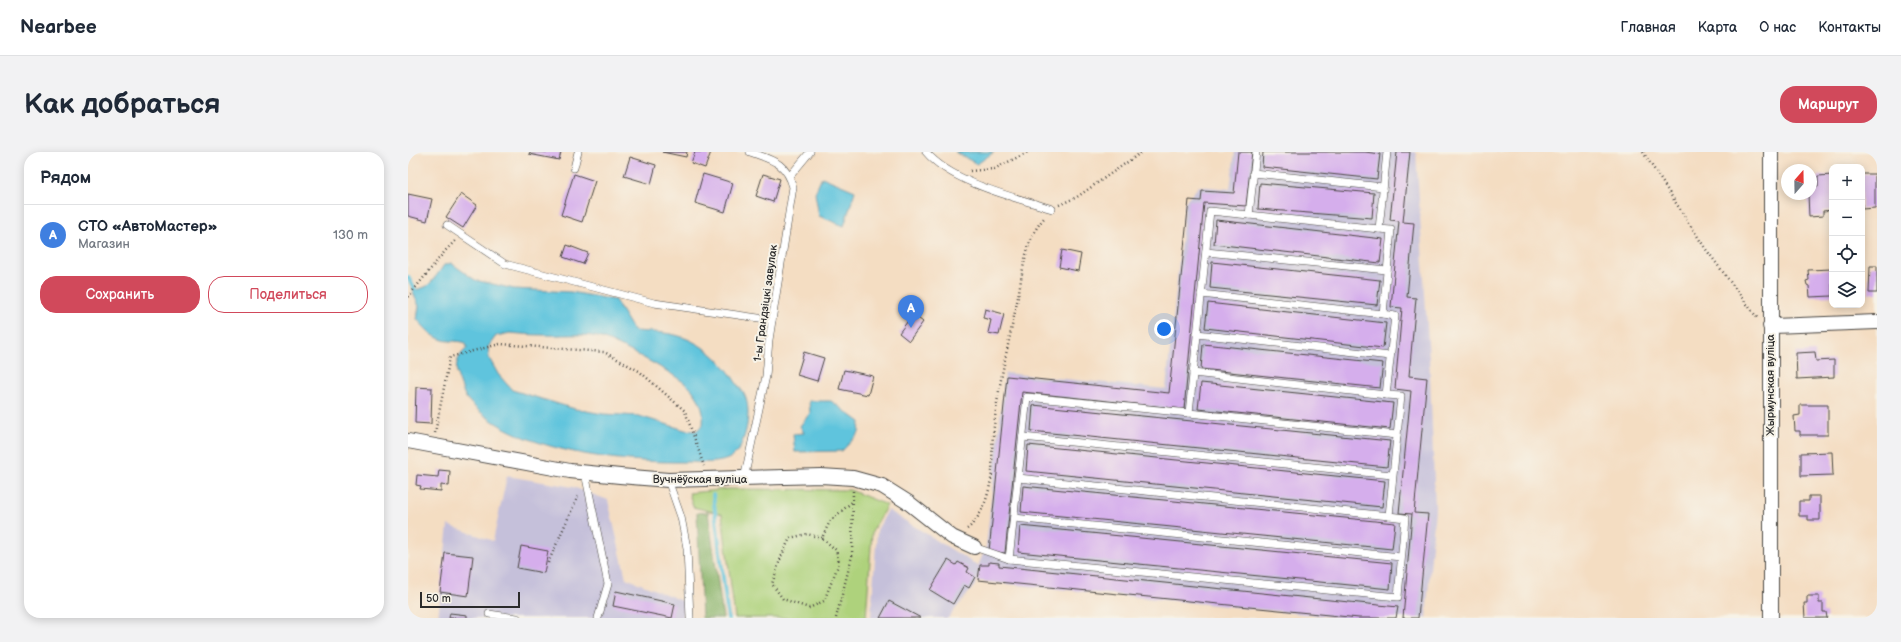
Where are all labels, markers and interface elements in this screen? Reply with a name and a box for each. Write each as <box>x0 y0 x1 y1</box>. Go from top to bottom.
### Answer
text: Nearbee <box>20 16 97 39</box>
text: Главная <box>1621 19 1676 36</box>
text: Карта <box>1698 19 1737 36</box>
text: О нас <box>1759 19 1796 36</box>
text: Контакты <box>1818 19 1881 36</box>
button: Маршрут <box>1780 86 1877 123</box>
text: Как добраться <box>24 88 221 121</box>
north arrow <box>1781 164 1817 200</box>
map controls <box>1829 164 1865 308</box>
button: + <box>1829 164 1865 200</box>
text: Рядом <box>40 168 91 188</box>
button: − <box>1829 200 1865 236</box>
text: СТО «АвтоМастер» <box>78 217 217 236</box>
text: A <box>49 227 57 243</box>
text: 130 m <box>333 227 368 243</box>
text: Магазин <box>78 236 130 252</box>
button: locate <box>1829 236 1865 272</box>
street label: 1-ы Грандзіцкі завулак <box>751 244 780 362</box>
button: layers <box>1829 272 1865 308</box>
button: Сохранить <box>40 276 200 313</box>
button: Поделиться <box>208 276 368 313</box>
pin: A <box>898 295 924 328</box>
your location <box>1154 319 1174 339</box>
street label: Жырмунская вуліца <box>1764 334 1777 436</box>
street label: Вучнёўская вуліца <box>653 473 748 486</box>
scale bar <box>420 590 520 609</box>
text: 50 m <box>426 592 451 605</box>

